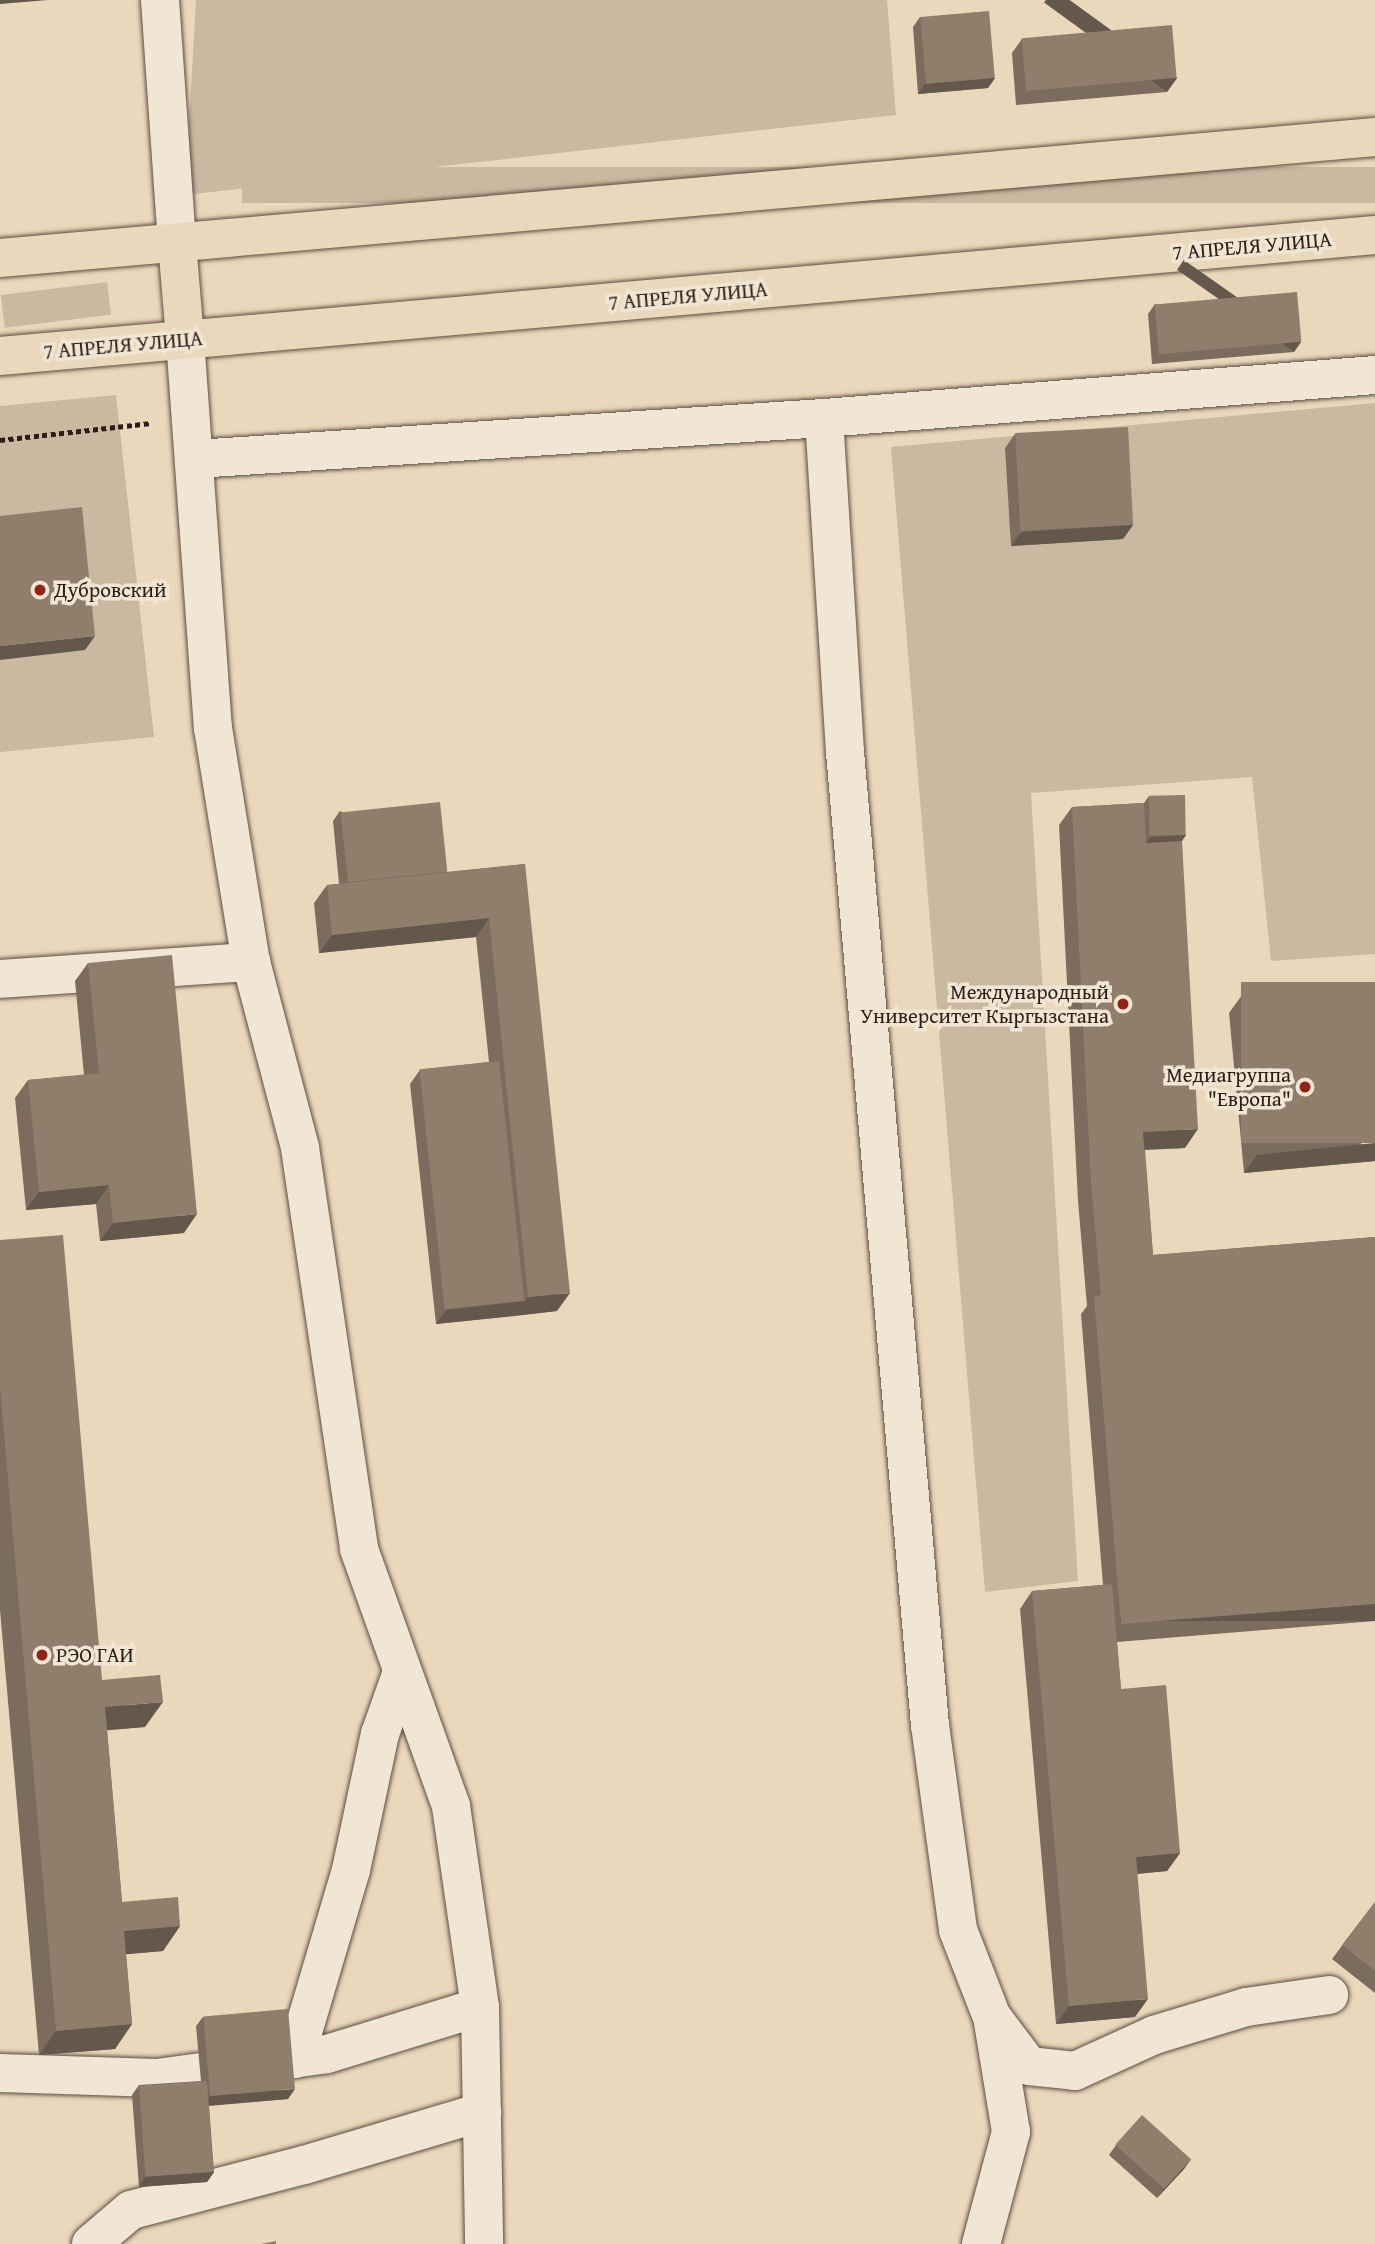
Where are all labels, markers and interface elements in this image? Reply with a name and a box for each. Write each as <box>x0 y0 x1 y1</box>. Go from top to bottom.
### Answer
street label: 7 АПРЕЛЯ УЛИЦА <box>1171 226 1333 266</box>
street label: 7 АПРЕЛЯ УЛИЦА <box>607 276 769 316</box>
street label: 7 АПРЕЛЯ УЛИЦА <box>42 325 204 365</box>
place label: Дубровский <box>54 577 166 603</box>
marker: Дубровский <box>32 582 48 598</box>
place label: Международный Университет Кыргызстана <box>860 979 1109 1029</box>
marker: Международный Университет Кыргызстана <box>1115 996 1131 1012</box>
place label: Медиагруппа "Европа" <box>1166 1062 1291 1112</box>
marker: Медиагруппа "Европа" <box>1297 1079 1313 1095</box>
place label: РЭО ГАИ <box>56 1642 134 1668</box>
marker: РЭО ГАИ <box>34 1647 50 1663</box>

